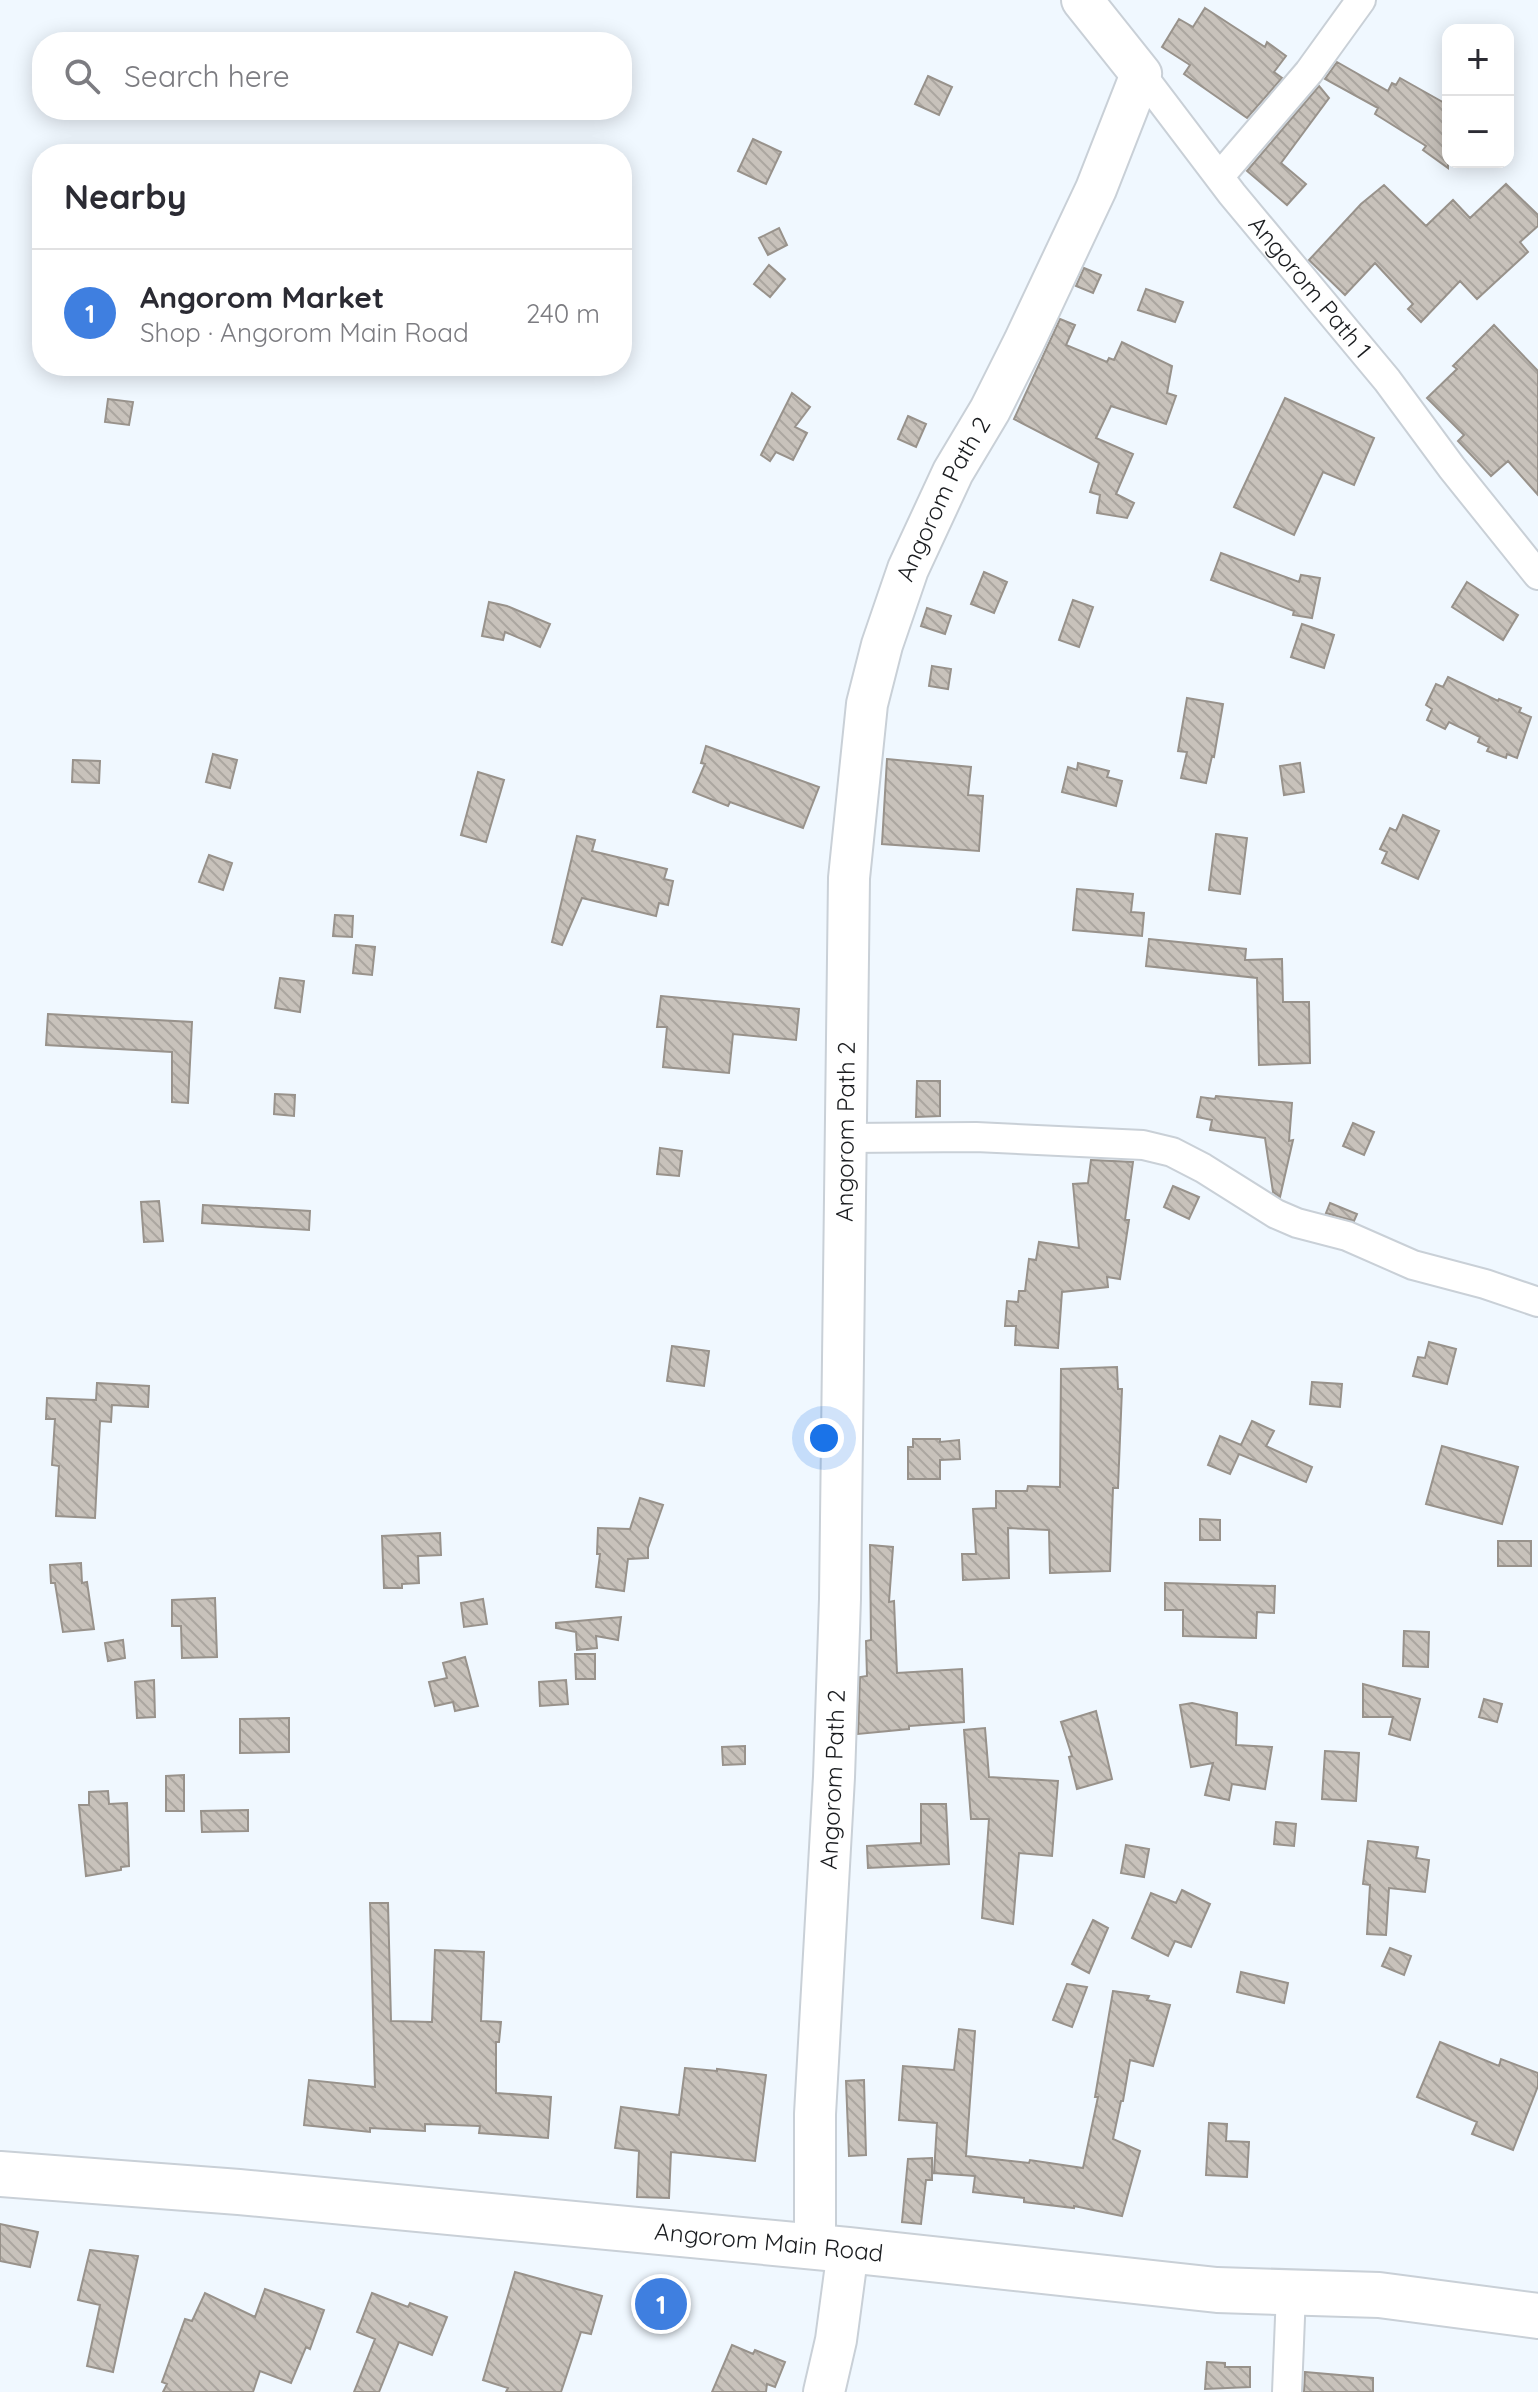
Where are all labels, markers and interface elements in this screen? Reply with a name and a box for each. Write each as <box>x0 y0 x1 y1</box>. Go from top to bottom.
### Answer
map controls <box>1442 24 1514 168</box>
button: + <box>1442 24 1514 96</box>
search box <box>32 32 632 120</box>
icon: search <box>60 54 104 98</box>
text: Search here <box>124 57 290 95</box>
button: − <box>1442 96 1514 168</box>
text: Nearby <box>64 175 187 218</box>
street label: Angorom Path 1 <box>1243 209 1378 364</box>
text: Angorom Market <box>140 278 384 316</box>
text: 1 <box>85 297 95 330</box>
text: 240 m <box>526 297 600 330</box>
text: Shop · Angorom Main Road <box>140 316 469 349</box>
street label: Angorom Path 2 <box>889 411 997 585</box>
street label: Angorom Path 2 <box>829 1041 861 1222</box>
your location <box>804 1418 844 1458</box>
street label: Angorom Path 2 <box>813 1689 851 1870</box>
street label: Angorom Main Road <box>653 2216 885 2268</box>
pin: 1 <box>635 2274 687 2334</box>

